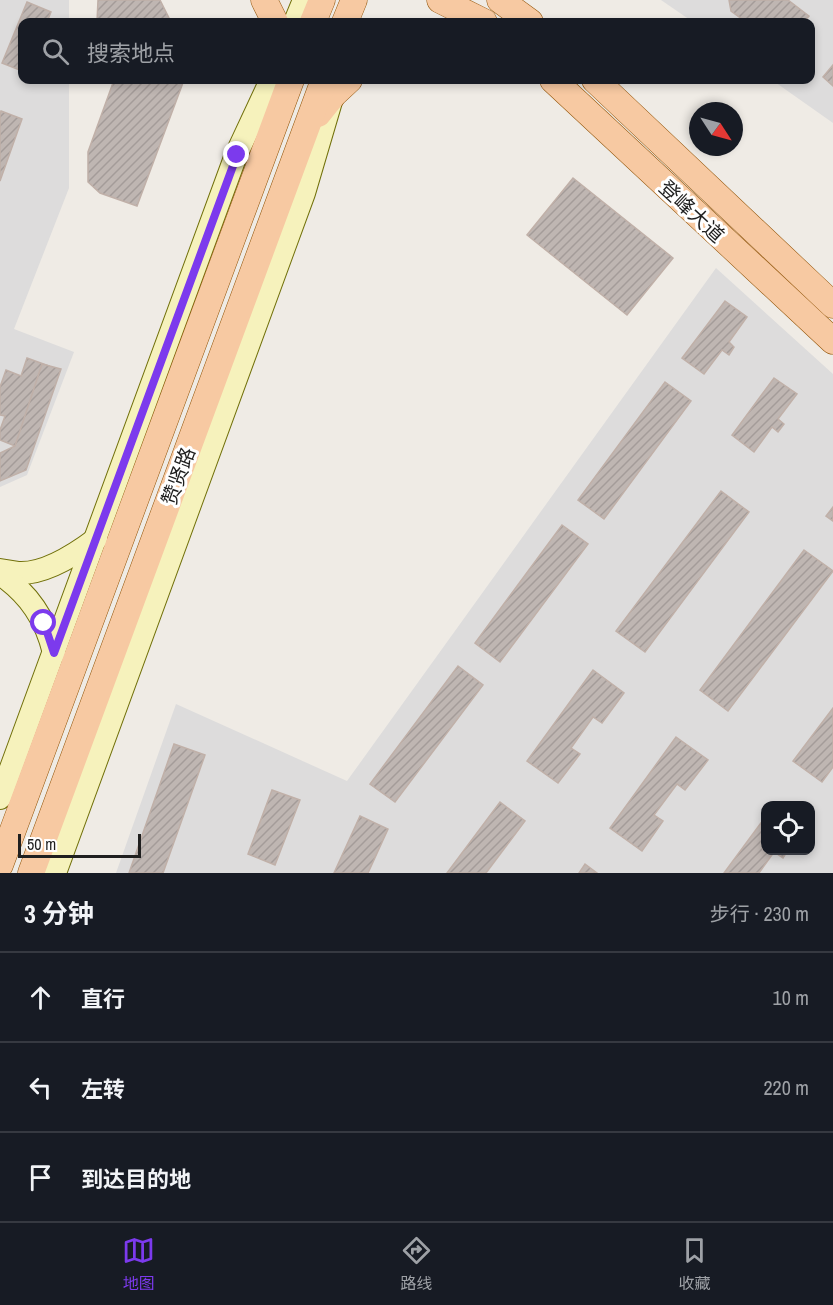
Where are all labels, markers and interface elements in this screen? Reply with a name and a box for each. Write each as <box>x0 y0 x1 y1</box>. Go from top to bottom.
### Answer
search box <box>18 18 815 84</box>
icon: search <box>39 35 72 68</box>
text: 搜索地点 <box>87 38 175 68</box>
north arrow <box>689 102 743 156</box>
route end <box>223 141 249 167</box>
street label: 登峰大道 <box>654 174 730 248</box>
street label: 赞贤路 <box>155 443 201 509</box>
route start <box>30 609 56 635</box>
map controls <box>761 801 815 855</box>
button: locate <box>761 801 815 855</box>
scale bar <box>18 831 141 858</box>
text: 50 m <box>27 833 56 855</box>
text: 3 分钟 <box>24 896 94 931</box>
text: 步行 · 230 m <box>710 900 809 927</box>
icon: ahead <box>24 981 57 1014</box>
text: 直行 <box>81 984 125 1014</box>
text: 10 m <box>773 984 809 1011</box>
icon: left <box>24 1071 57 1104</box>
text: 左转 <box>81 1074 125 1104</box>
text: 220 m <box>763 1074 809 1101</box>
icon: arrive <box>24 1161 57 1194</box>
text: 到达目的地 <box>81 1164 191 1194</box>
tab: 地图 <box>122 1234 155 1294</box>
tab: 路线 <box>400 1234 433 1294</box>
tab: 收藏 <box>678 1234 711 1294</box>

